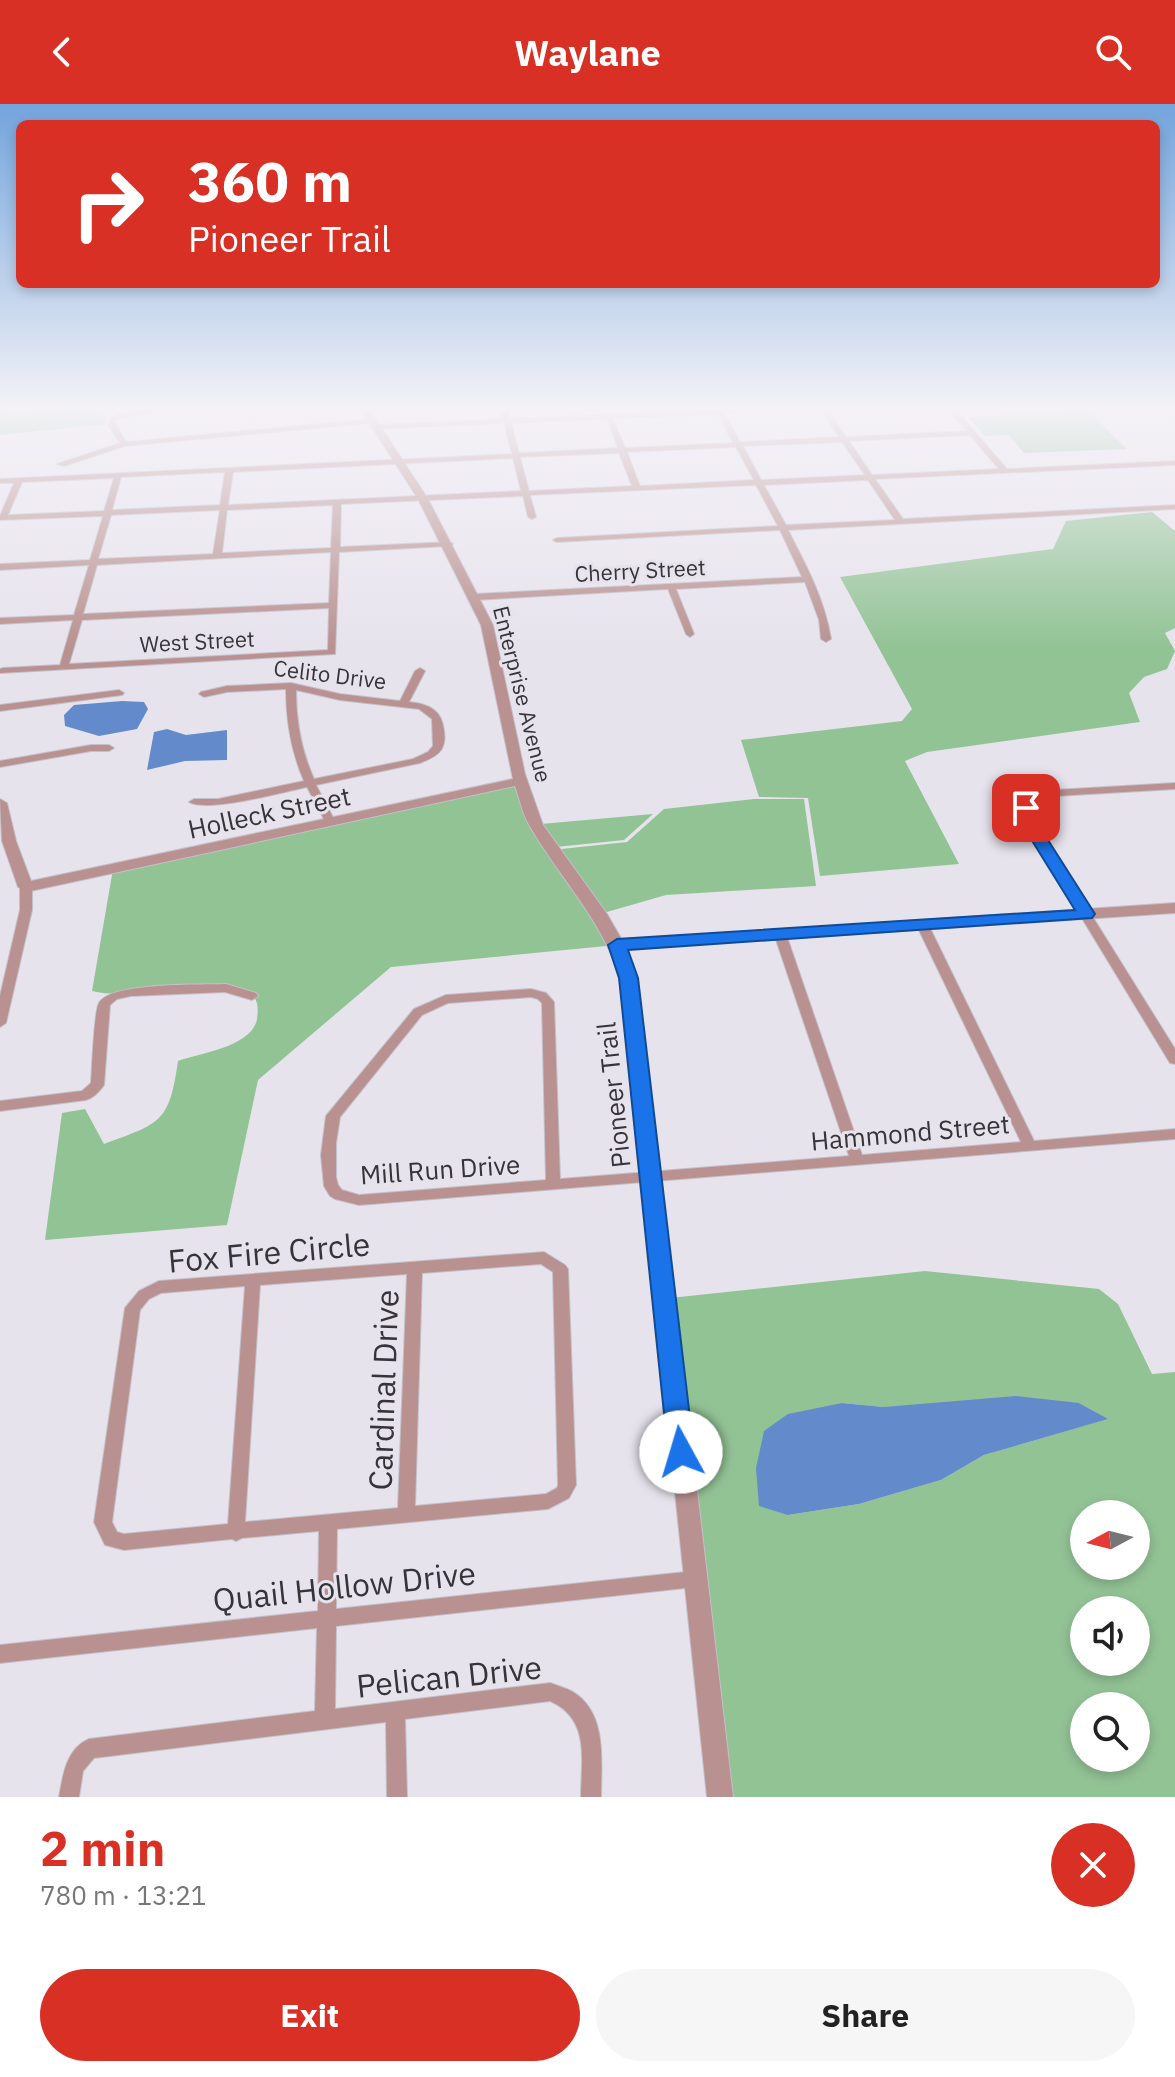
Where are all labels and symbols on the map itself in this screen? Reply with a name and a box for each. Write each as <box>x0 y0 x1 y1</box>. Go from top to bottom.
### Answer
street label: Cherry Street <box>574 552 706 588</box>
street label: Enterprise Avenue <box>487 603 559 785</box>
street label: West Street <box>139 624 255 658</box>
street label: Celito Drive <box>272 653 388 695</box>
pin <box>992 774 1060 842</box>
street label: Holleck Street <box>185 778 353 846</box>
street label: Pioneer Trail <box>588 1020 638 1170</box>
street label: Hammond Street <box>809 1106 1011 1158</box>
street label: Mill Run Drive <box>359 1146 521 1192</box>
street label: Fox Fire Circle <box>166 1222 372 1282</box>
street label: Cardinal Drive <box>359 1289 407 1491</box>
position arrow <box>639 1410 723 1494</box>
north arrow <box>1070 1500 1150 1580</box>
street label: Quail Hollow Drive <box>210 1551 478 1621</box>
street label: Pelican Drive <box>354 1645 544 1707</box>

